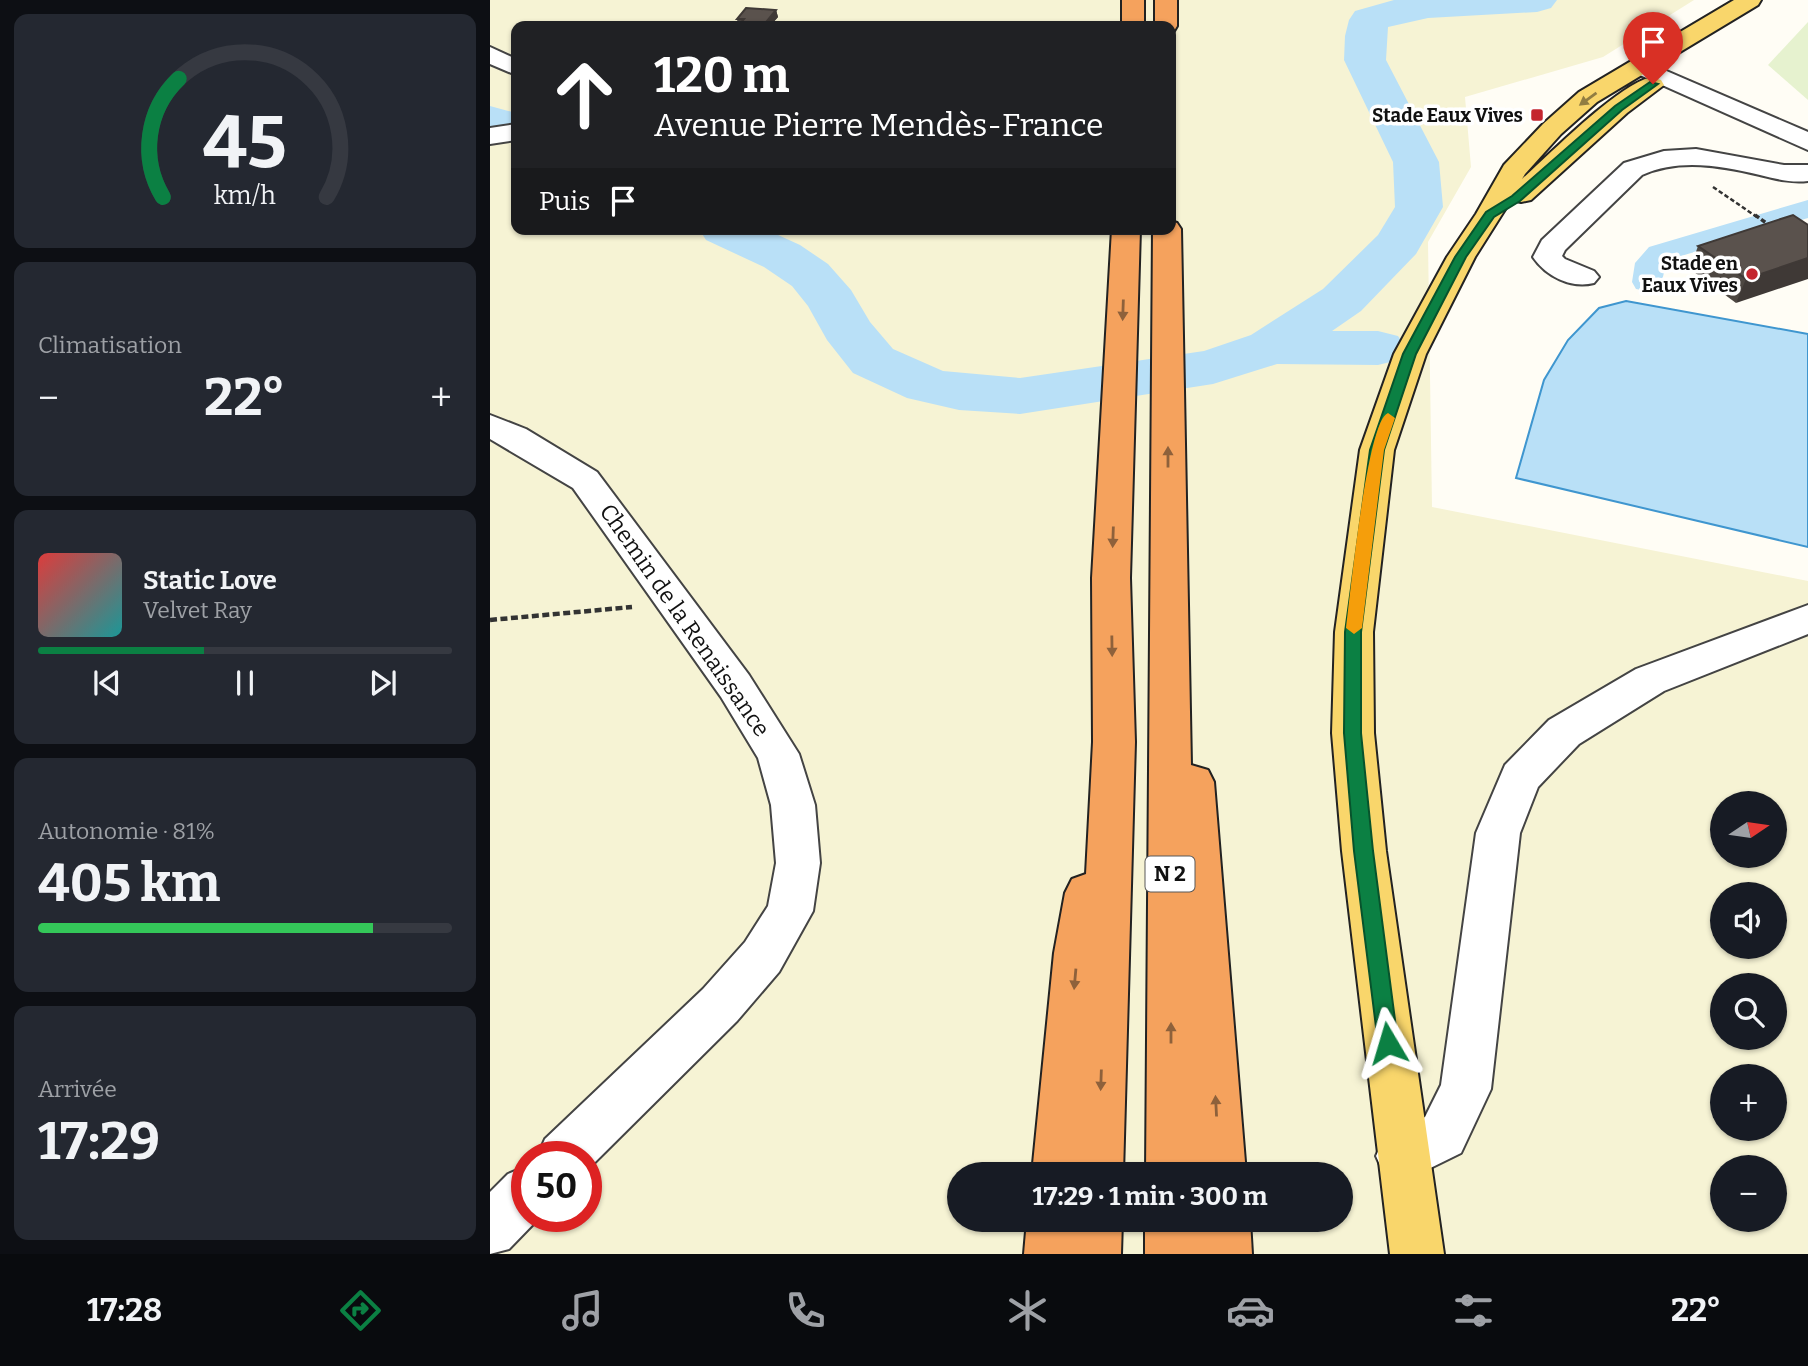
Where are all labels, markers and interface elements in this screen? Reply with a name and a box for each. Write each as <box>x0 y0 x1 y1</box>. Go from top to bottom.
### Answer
pin <box>1623 12.0 1683 84</box>
icon: arrive <box>1634 23 1672 61</box>
text: 120 m <box>654 46 789 105</box>
icon: ahead <box>539 49 630 140</box>
one-way arrow <box>1578 92 1597 106</box>
text: 45 <box>203 99 287 186</box>
place label: Stade Eaux Vives <box>1372 104 1523 127</box>
text: Avenue Pierre Mendès-France <box>654 106 1104 144</box>
marker: Stade Eaux Vives <box>1529 107 1545 123</box>
text: km/h <box>214 181 276 211</box>
icon: arrive <box>604 182 642 220</box>
text: Puis <box>539 186 590 217</box>
place label: Stade en Eaux Vives <box>1641 252 1739 297</box>
marker: Stade en Eaux Vives <box>1744 266 1760 282</box>
one-way arrow <box>1117 299 1128 321</box>
text: Climatisation <box>38 331 182 359</box>
text: 22° <box>204 366 285 429</box>
text: − <box>38 375 59 421</box>
text: + <box>430 375 452 421</box>
one-way arrow <box>1162 446 1174 468</box>
street label: Chemin de la Renaissance <box>594 498 776 742</box>
one-way arrow <box>1107 527 1118 549</box>
text: Static Love <box>143 565 277 596</box>
text: Velvet Ray <box>143 596 252 624</box>
one-way arrow <box>1106 635 1118 657</box>
icon: previous <box>88 664 126 702</box>
icon: pause <box>226 664 264 702</box>
icon: next <box>364 664 402 702</box>
north arrow <box>1710 791 1787 868</box>
map controls <box>1710 791 1787 1232</box>
text: Autonomie · 81% <box>38 817 215 845</box>
text: 405 km <box>38 852 220 915</box>
road number: N 2 <box>1146 856 1194 892</box>
button: sound <box>1710 882 1787 959</box>
one-way arrow <box>1069 968 1080 990</box>
button: search <box>1710 973 1787 1050</box>
position arrow <box>1351 1006 1425 1080</box>
one-way arrow <box>1165 1021 1177 1043</box>
button: + <box>1710 1064 1787 1141</box>
one-way arrow <box>1095 1069 1106 1091</box>
text: Arrivée <box>38 1075 117 1103</box>
one-way arrow <box>1210 1095 1221 1117</box>
text: 17:29 <box>38 1110 160 1173</box>
speed limit sign: 50 <box>511 1141 602 1232</box>
button: − <box>1710 1155 1787 1232</box>
text: 17:29 · 1 min · 300 m <box>1032 1181 1268 1212</box>
icon: directions <box>336 1286 385 1335</box>
icon: music <box>558 1286 607 1335</box>
icon: phone <box>781 1286 830 1335</box>
icon: climate <box>1003 1286 1052 1335</box>
icon: car <box>1226 1286 1275 1335</box>
icon: filters <box>1449 1286 1498 1335</box>
text: 17:28 <box>87 1291 162 1329</box>
text: 22° <box>1671 1291 1721 1329</box>

